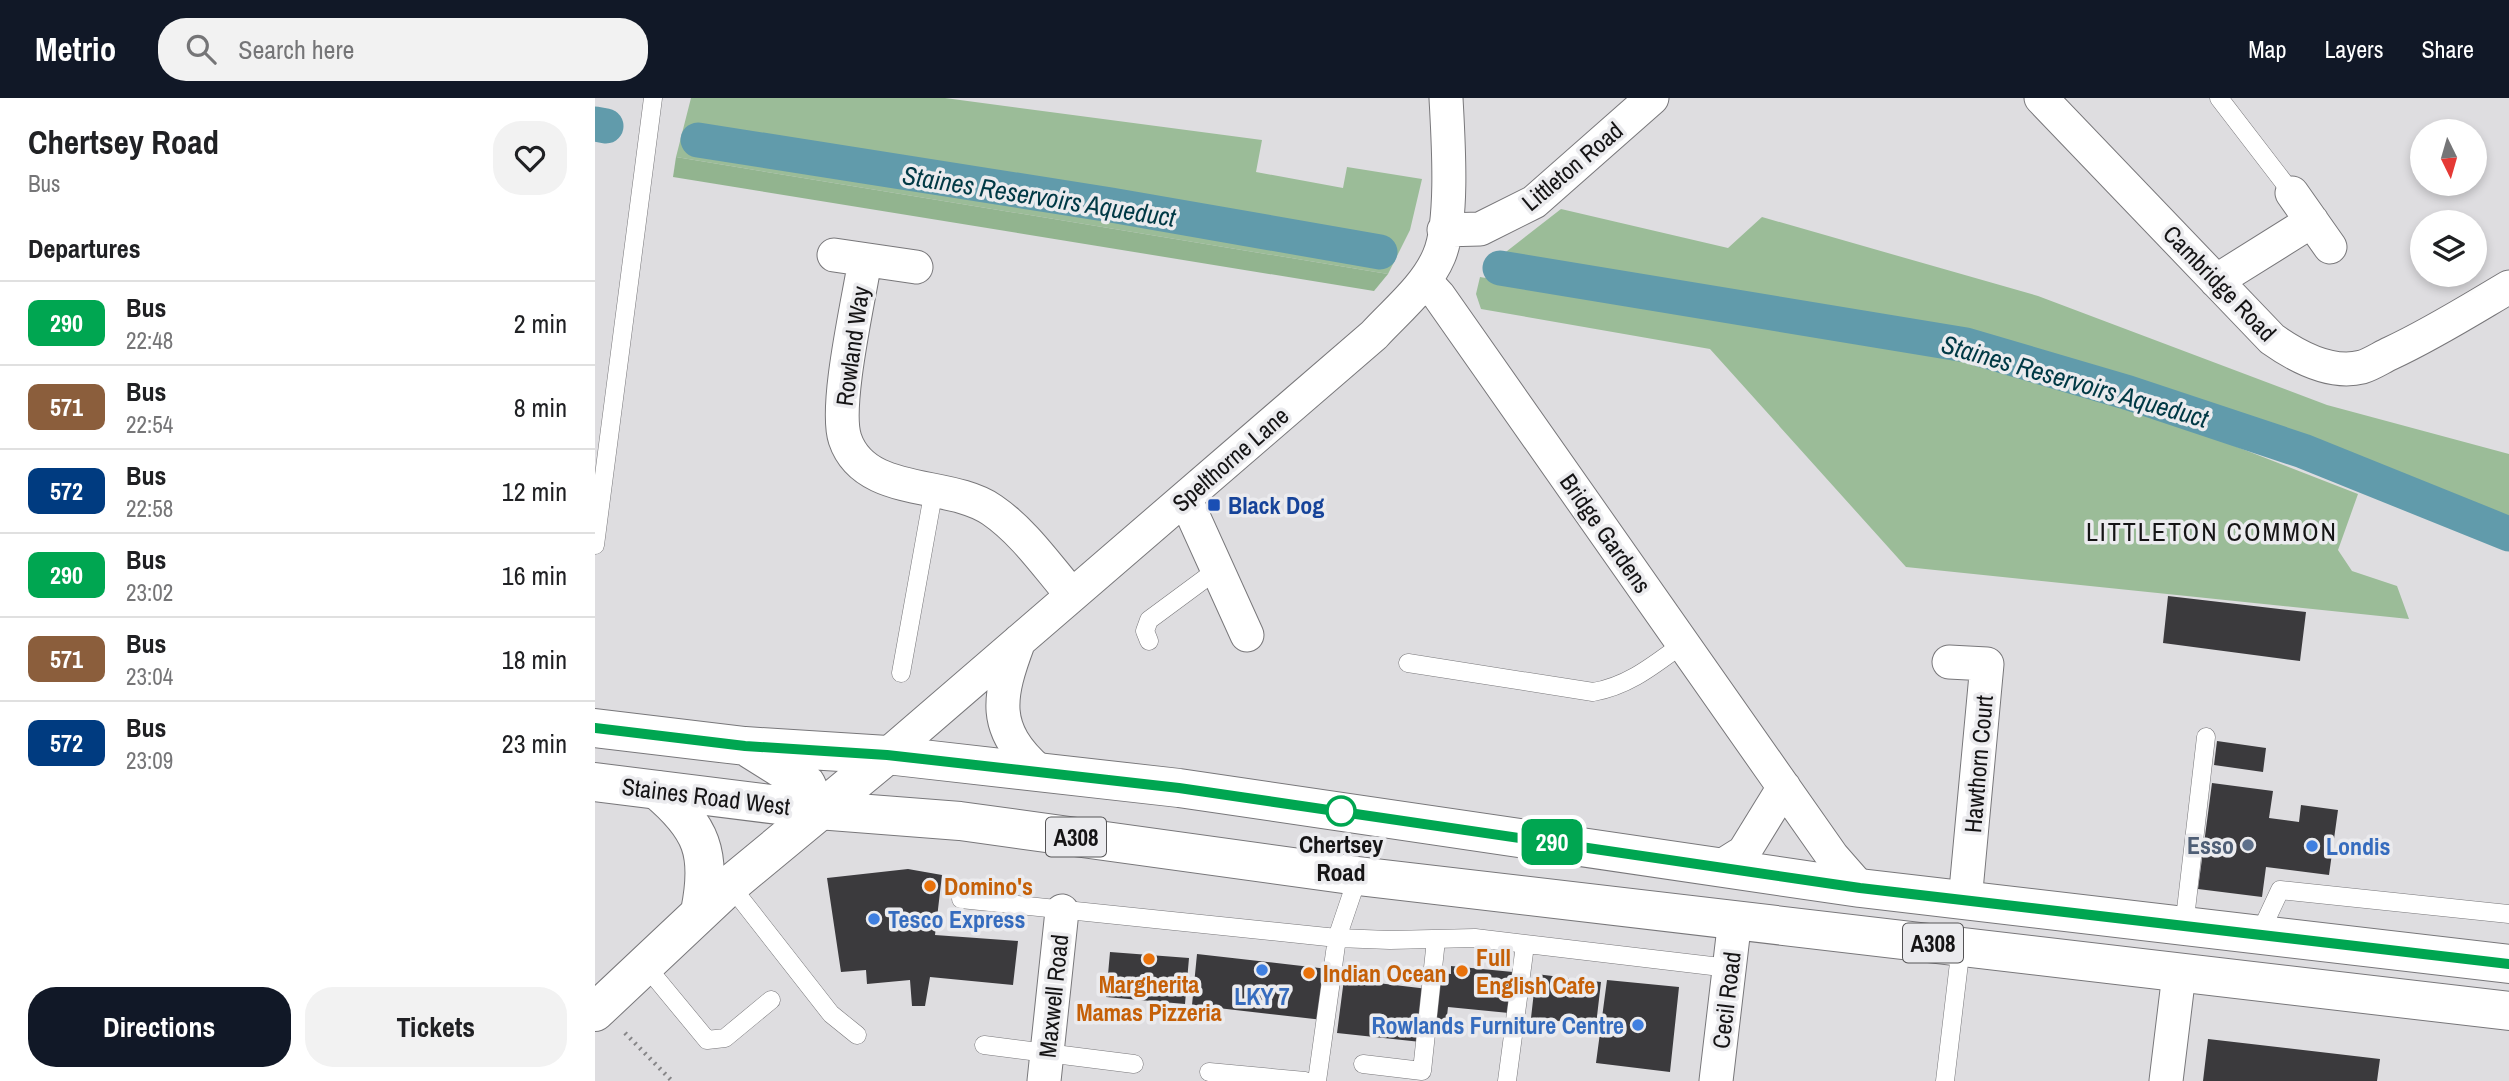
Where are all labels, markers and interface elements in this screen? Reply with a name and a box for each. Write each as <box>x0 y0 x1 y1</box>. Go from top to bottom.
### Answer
search box <box>158 18 648 81</box>
text: Metrio <box>35 27 116 71</box>
icon: search <box>182 30 220 68</box>
text: Search here <box>238 32 354 67</box>
text: Map <box>2248 33 2286 65</box>
text: Layers <box>2324 33 2383 65</box>
text: Share <box>2421 33 2474 65</box>
street label: Littleton Road <box>1515 114 1629 218</box>
north arrow <box>2410 119 2487 196</box>
map controls <box>2410 119 2487 287</box>
text: Chertsey Road <box>28 120 219 164</box>
button: heart <box>493 121 567 195</box>
water label: Staines Reservoirs Aqueduct <box>900 157 1179 235</box>
text: Bus <box>28 168 61 199</box>
button: layers <box>2410 210 2487 287</box>
street label: Cambridge Road <box>2156 218 2284 348</box>
text: Departures <box>28 231 141 266</box>
street label: Rowland Way <box>828 284 876 408</box>
text: Bus <box>126 290 166 325</box>
text: 2 min <box>514 306 567 341</box>
text: 290 <box>50 307 83 339</box>
text: 22:48 <box>126 325 173 356</box>
water label: Staines Reservoirs Aqueduct <box>1938 326 2213 436</box>
text: Bus <box>126 374 166 409</box>
text: 8 min <box>514 390 567 425</box>
text: 571 <box>50 391 83 423</box>
street label: Spelthorne Lane <box>1165 400 1295 518</box>
text: 22:54 <box>126 409 173 440</box>
text: Bus <box>126 458 166 493</box>
street label: Bridge Gardens <box>1553 467 1659 599</box>
text: 12 min <box>502 474 567 509</box>
text: 572 <box>50 475 83 507</box>
place label: Black Dog <box>1228 489 1324 521</box>
text: 22:58 <box>126 493 173 524</box>
marker: Black Dog <box>1206 497 1222 513</box>
district label: LITTLETON COMMON <box>2086 514 2338 549</box>
text: Bus <box>126 542 166 577</box>
text: 16 min <box>502 558 567 593</box>
text: 290 <box>50 559 83 591</box>
text: 23:02 <box>126 577 173 608</box>
text: Bus <box>126 626 166 661</box>
text: 18 min <box>502 642 567 677</box>
text: 571 <box>50 643 83 675</box>
text: 23:04 <box>126 661 173 692</box>
street label: Hawthorn Court <box>1956 693 2000 834</box>
text: Bus <box>126 710 166 745</box>
text: 23 min <box>502 726 567 761</box>
text: 572 <box>50 727 83 759</box>
text: 23:09 <box>126 745 173 776</box>
street label: Staines Road West <box>620 770 792 822</box>
marker: Chertsey Road <box>1326 796 1356 826</box>
road number: A308 <box>1046 818 1106 856</box>
line badge: 290 <box>1512 819 1592 865</box>
text: 290 <box>1536 826 1568 858</box>
place label: Chertsey Road <box>1299 828 1383 888</box>
place label: Esso <box>2187 829 2234 861</box>
place label: Londis <box>2326 830 2391 862</box>
marker: Esso <box>2240 837 2256 853</box>
marker: Londis <box>2304 838 2320 854</box>
place label: Domino's <box>944 870 1033 902</box>
marker: Domino's <box>922 878 938 894</box>
place label: Tesco Express <box>888 903 1026 935</box>
marker: Tesco Express <box>866 911 882 927</box>
road number: A308 <box>1903 923 1963 962</box>
street label: Maxwell Road <box>1031 933 1075 1059</box>
place label: Full English Cafe <box>1476 941 1595 1001</box>
street label: Cecil Road <box>1704 950 1748 1050</box>
marker: Margherita Mamas Pizzeria <box>1141 951 1157 967</box>
place label: Indian Ocean <box>1323 957 1447 989</box>
marker: LKY 7 <box>1254 962 1270 978</box>
marker: Full English Cafe <box>1454 963 1470 979</box>
marker: Indian Ocean <box>1301 965 1317 981</box>
place label: Margherita Mamas Pizzeria <box>1076 968 1222 1028</box>
place label: LKY 7 <box>1234 980 1290 1012</box>
button: Directions <box>28 987 291 1067</box>
button: Tickets <box>305 987 567 1067</box>
place label: Rowlands Furniture Centre <box>1371 1009 1624 1041</box>
marker: Rowlands Furniture Centre <box>1630 1017 1646 1033</box>

